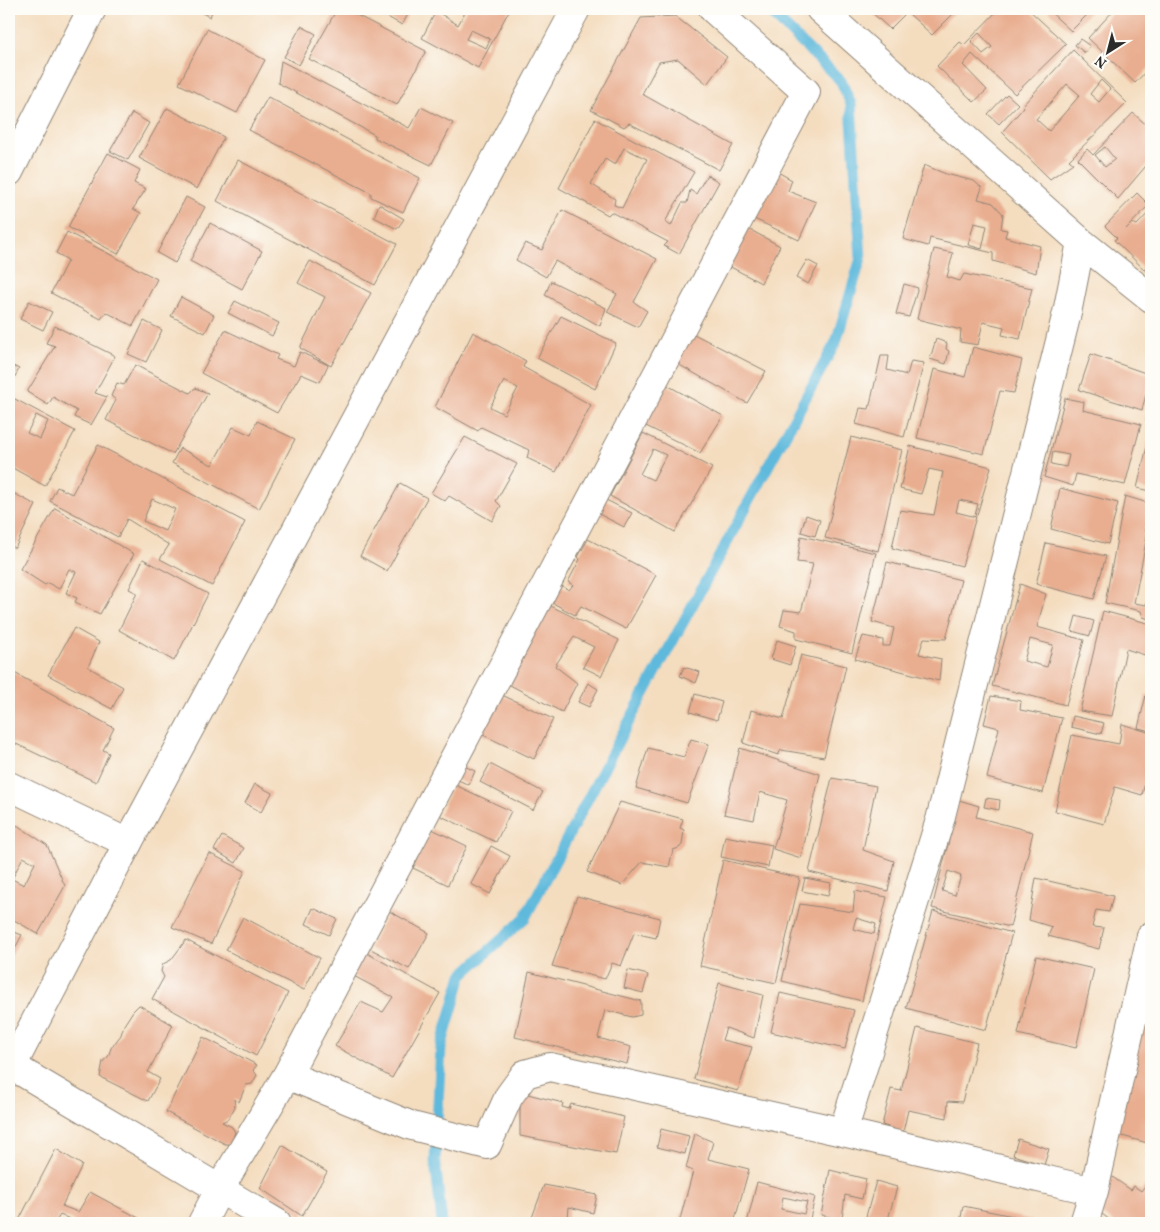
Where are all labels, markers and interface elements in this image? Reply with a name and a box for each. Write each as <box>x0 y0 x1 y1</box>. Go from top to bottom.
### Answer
north arrow <box>1082 28 1132 78</box>
text: N <box>1092 51 1111 72</box>

